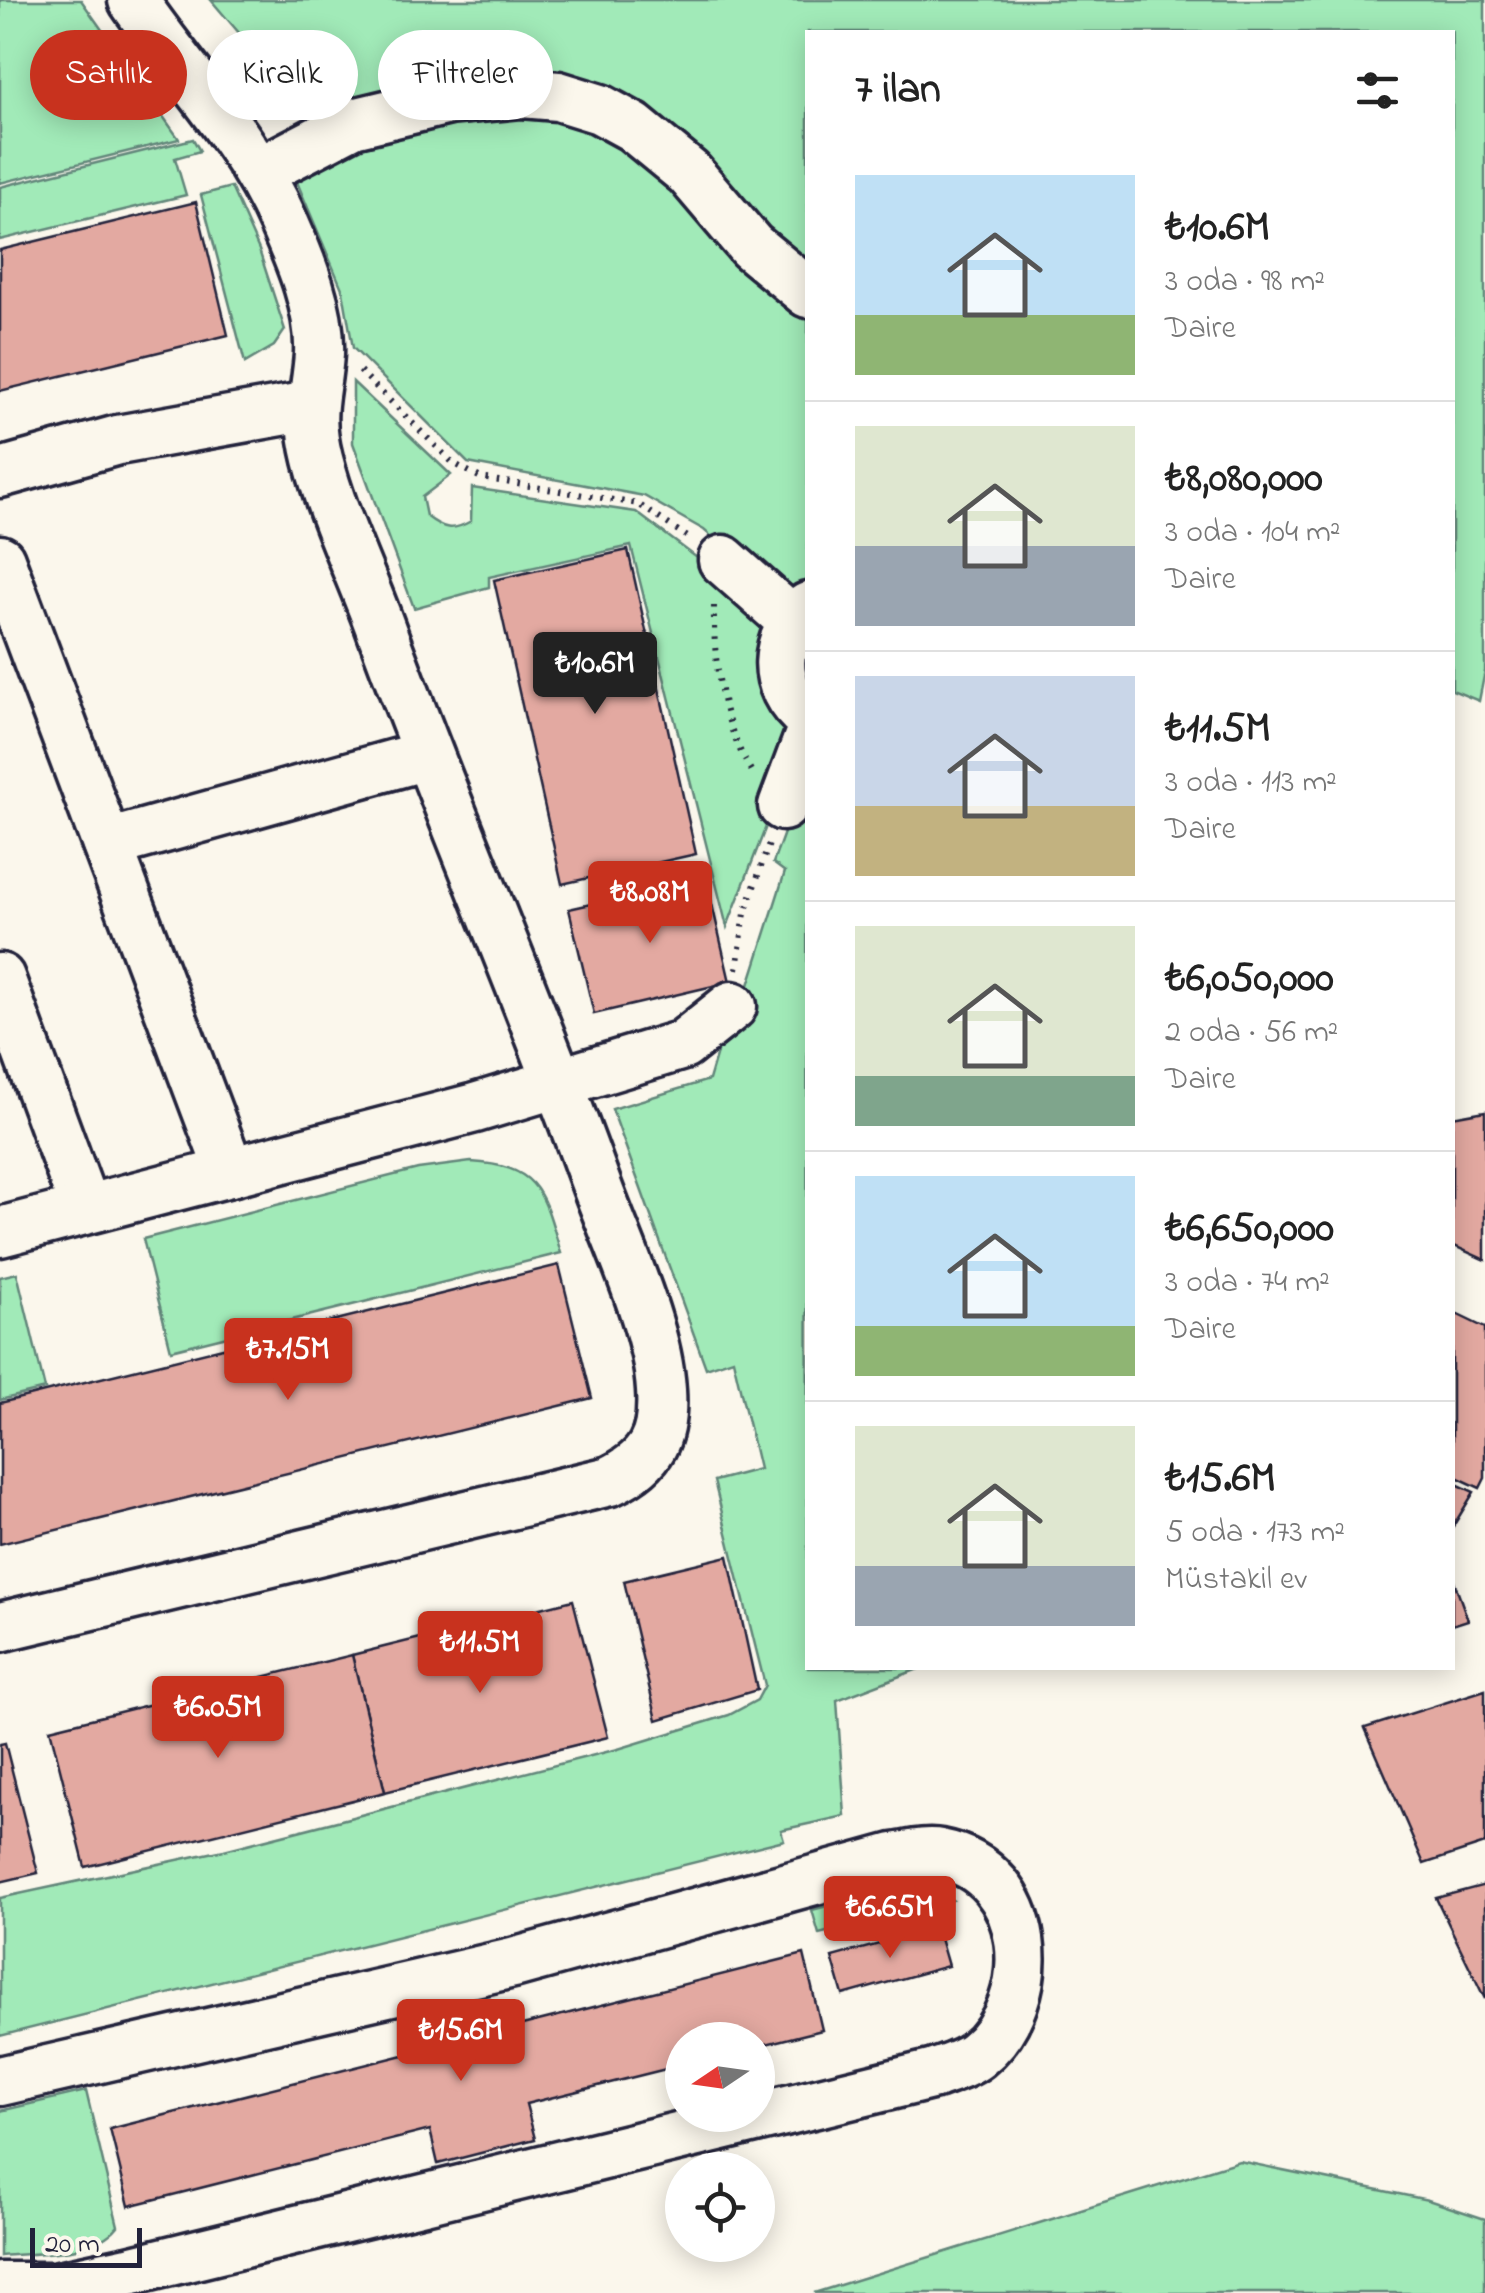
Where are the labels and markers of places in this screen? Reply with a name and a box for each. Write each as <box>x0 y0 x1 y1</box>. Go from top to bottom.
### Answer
pin: ₺10.6M <box>514 632 676 717</box>
pin: ₺8.08M <box>569 861 731 946</box>
pin: ₺7.15M <box>207 1318 369 1403</box>
pin: ₺11.5M <box>399 1611 561 1696</box>
pin: ₺6.05M <box>137 1676 299 1761</box>
pin: ₺6.65M <box>809 1876 971 1961</box>
pin: ₺15.6M <box>380 1999 542 2084</box>

